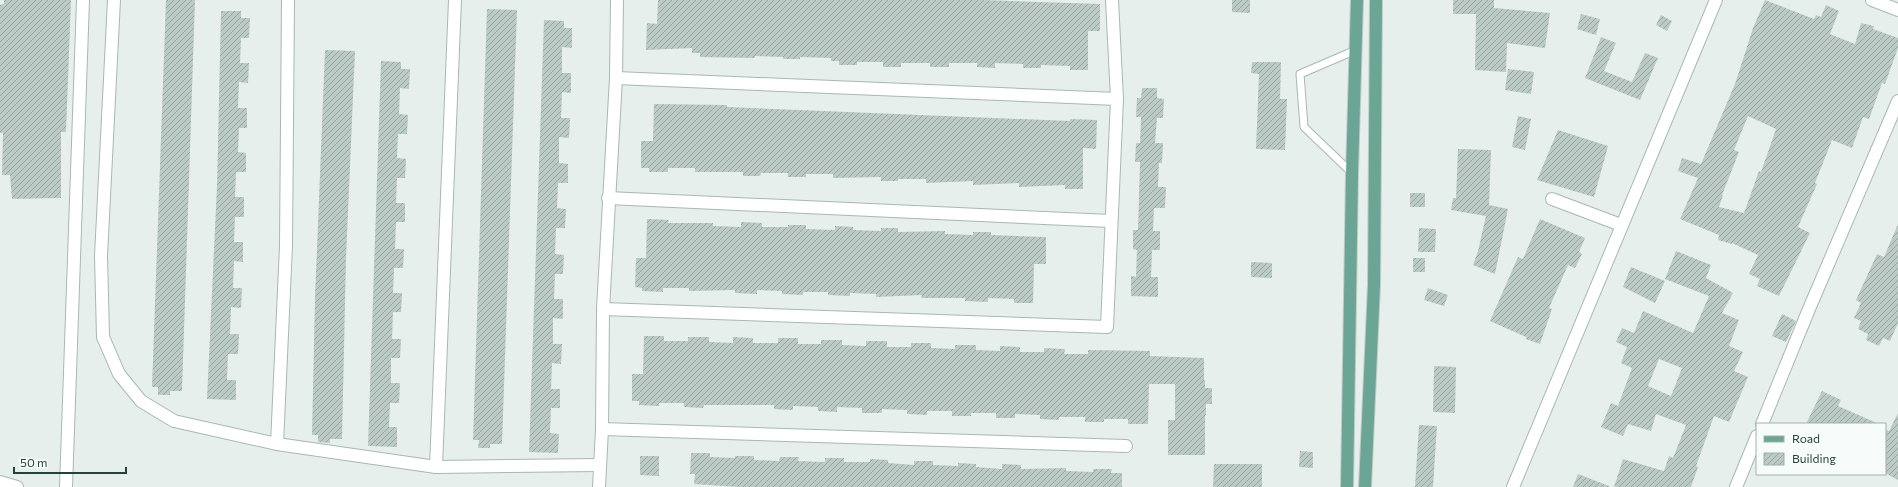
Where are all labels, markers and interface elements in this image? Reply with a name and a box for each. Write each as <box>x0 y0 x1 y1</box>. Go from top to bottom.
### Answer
legend <box>1756 423 1886 475</box>
text: Road <box>1792 431 1820 445</box>
scale bar <box>14 449 126 475</box>
text: Building <box>1792 451 1836 465</box>
text: 50 m <box>20 455 48 469</box>

